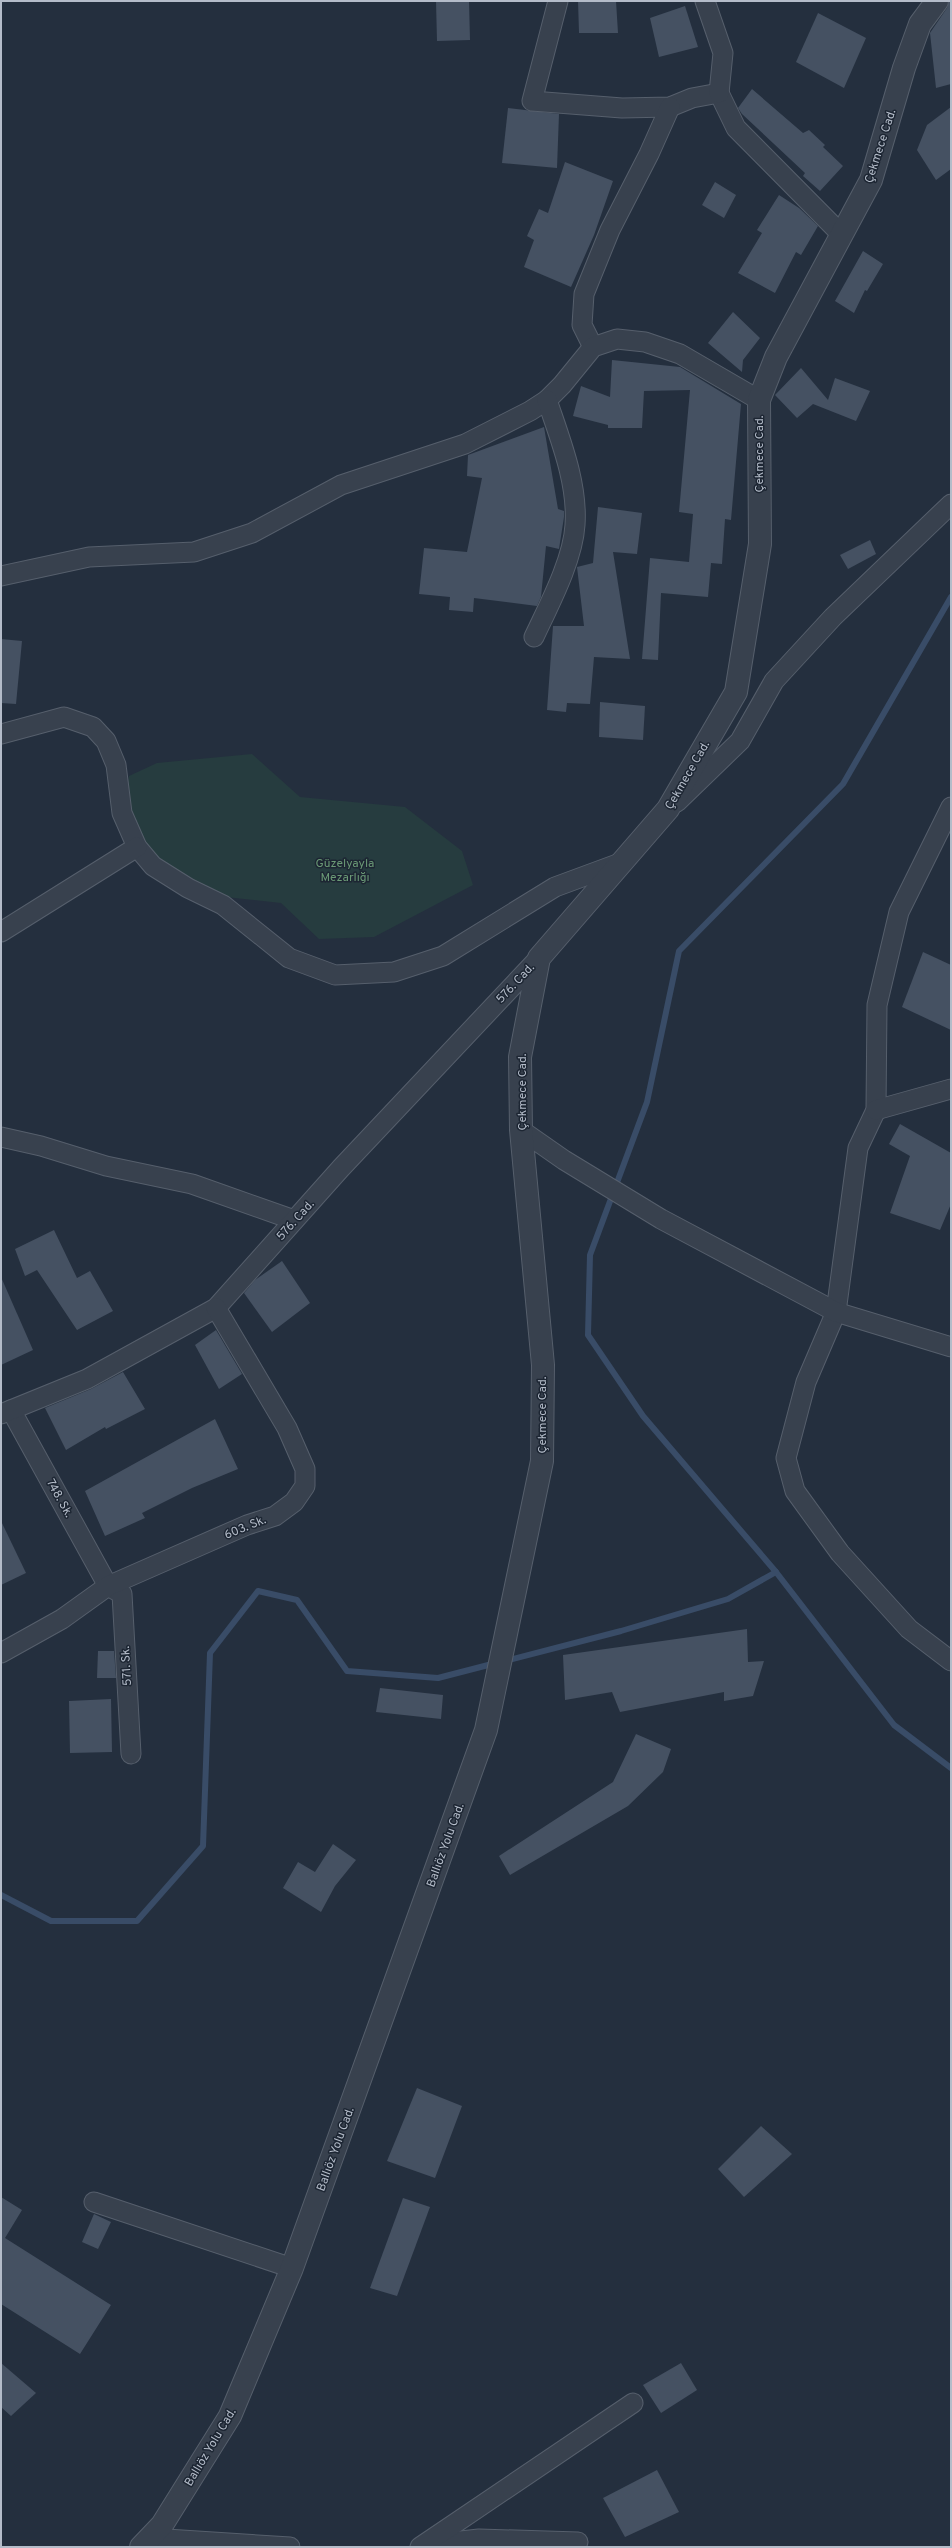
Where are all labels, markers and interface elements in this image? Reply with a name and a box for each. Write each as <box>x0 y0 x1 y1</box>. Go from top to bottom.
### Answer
street label: Çekmece Cad. <box>861 107 901 185</box>
street label: Çekmece Cad. <box>752 415 768 492</box>
street label: Çekmece Cad. <box>662 738 714 813</box>
park label: Güzelyayla Mezarlığı <box>316 856 374 886</box>
street label: 576. Cad. <box>493 960 539 1007</box>
street label: Çekmece Cad. <box>515 1053 531 1130</box>
street label: 576. Cad. <box>273 1197 318 1244</box>
street label: Çekmece Cad. <box>535 1376 551 1453</box>
street label: 748. Sk. <box>42 1476 76 1521</box>
street label: 603. Sk. <box>222 1512 269 1544</box>
street label: 571. Sk. <box>118 1645 136 1686</box>
street label: Ballıöz Yolu Cad. <box>423 1801 469 1890</box>
street label: Ballıöz Yolu Cad. <box>313 2105 359 2194</box>
street label: Ballıöz Yolu Cad. <box>181 2405 241 2490</box>

